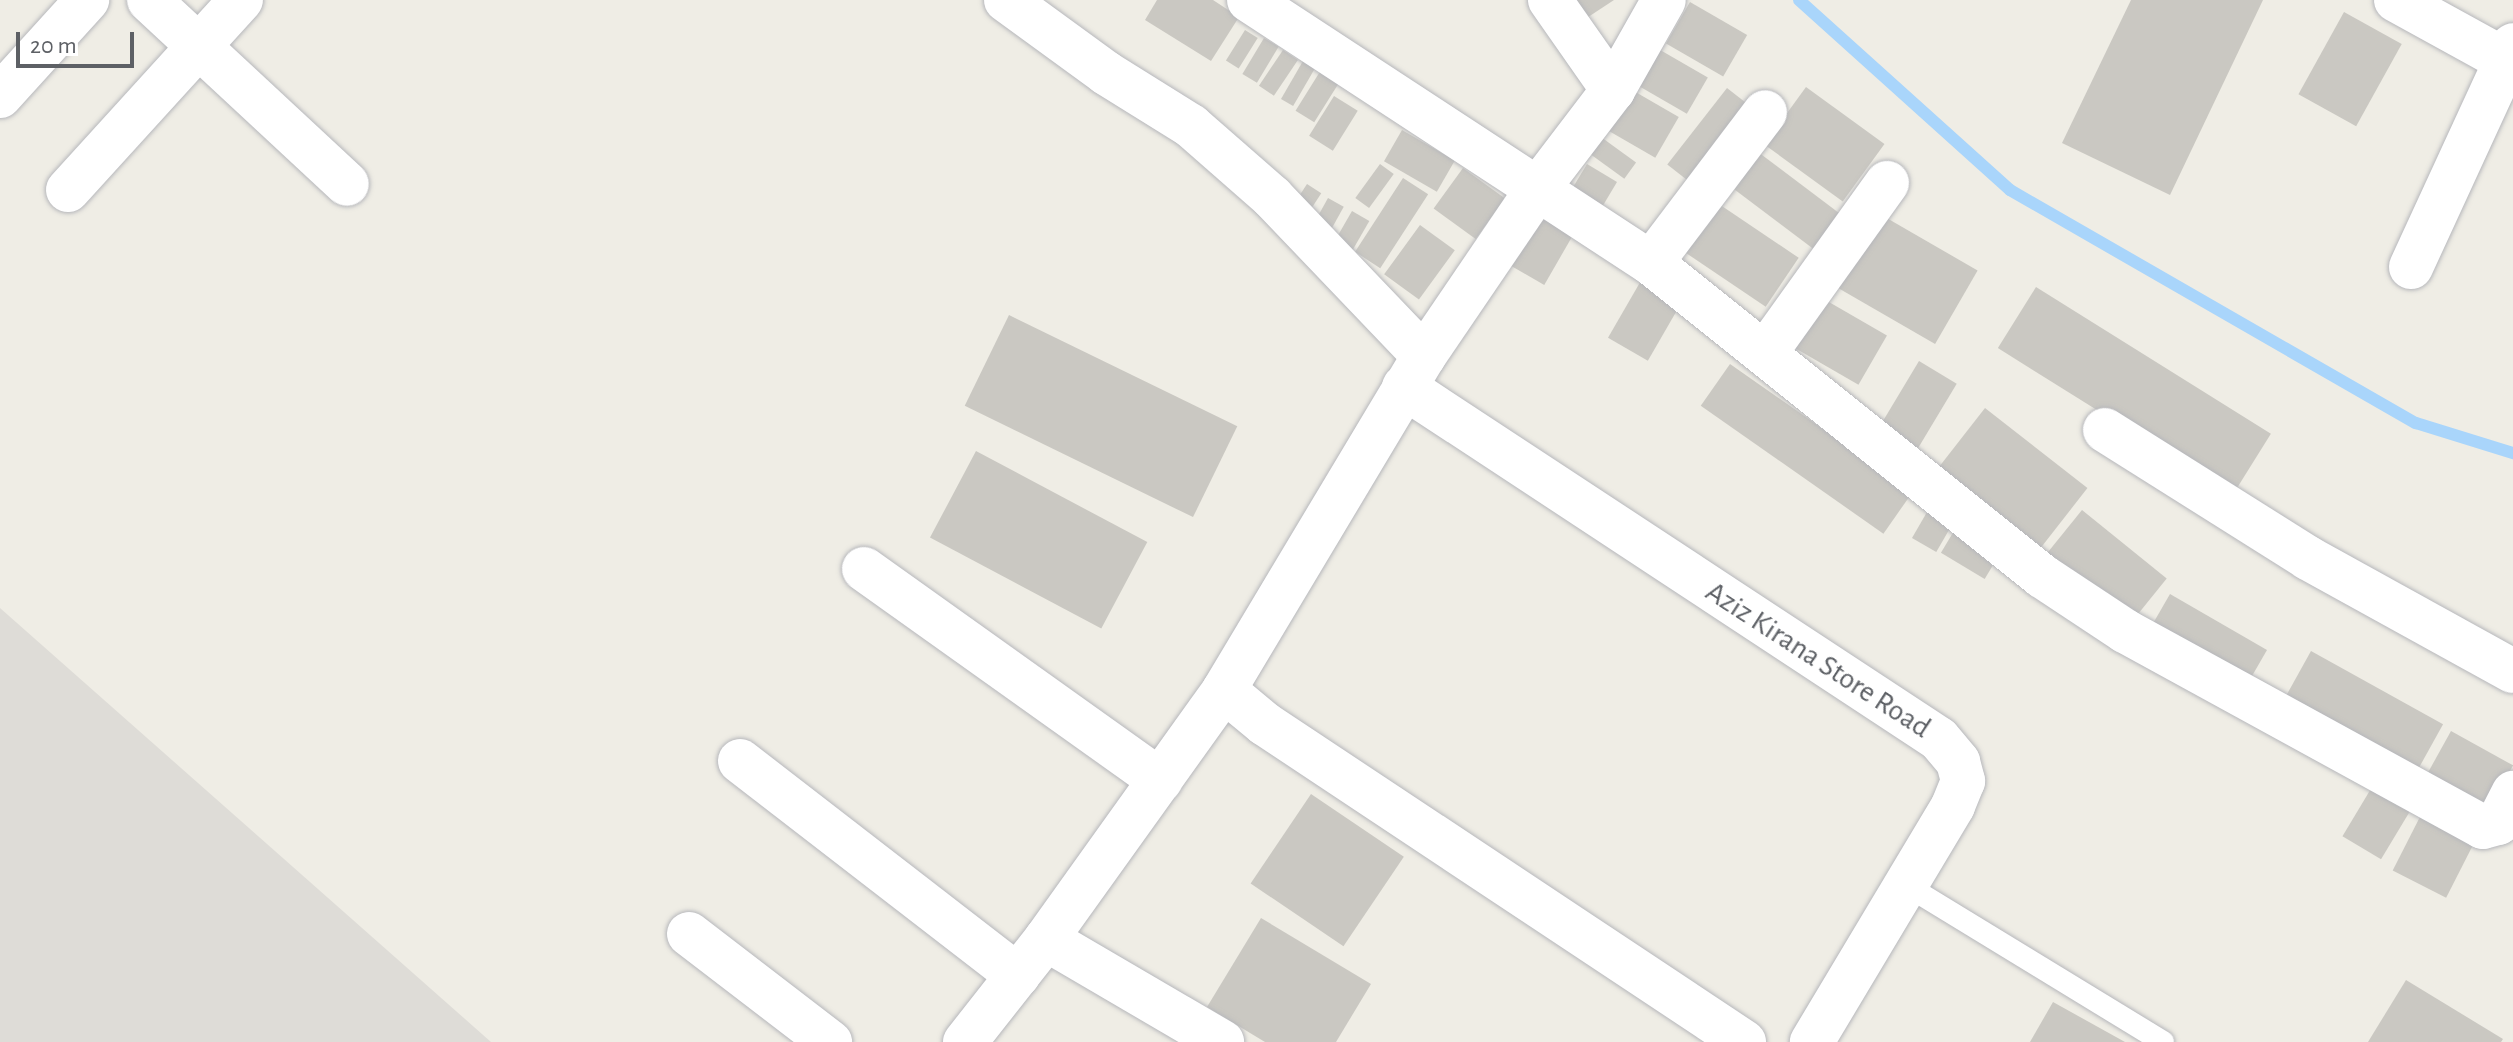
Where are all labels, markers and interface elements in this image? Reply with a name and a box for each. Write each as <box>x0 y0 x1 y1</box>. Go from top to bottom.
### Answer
scale bar <box>20 16 138 66</box>
text: 20 m <box>30 34 77 58</box>
street label: Aziz Kirana Store Road <box>1699 574 1937 746</box>

